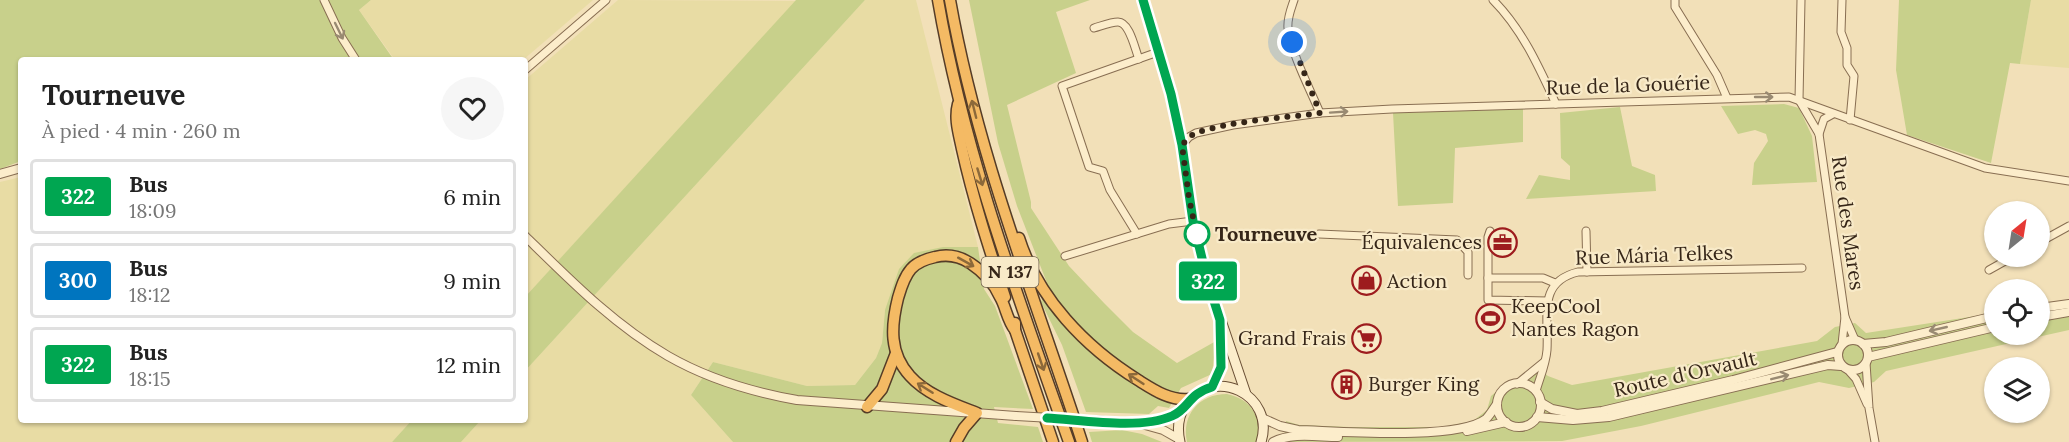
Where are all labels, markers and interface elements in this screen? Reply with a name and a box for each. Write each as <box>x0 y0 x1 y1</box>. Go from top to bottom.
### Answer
one-way arrow <box>333 21 345 39</box>
your location <box>1277 27 1307 57</box>
street label: Rue de la Gouérie <box>1545 69 1711 100</box>
text: Tourneuve <box>42 77 185 113</box>
button: heart <box>441 77 504 140</box>
one-way arrow <box>1754 91 1774 103</box>
one-way arrow <box>967 100 979 119</box>
one-way arrow <box>1328 106 1348 117</box>
text: À pied · 4 min · 260 m <box>42 118 241 143</box>
street label: Rue des Mares <box>1827 154 1870 292</box>
one-way arrow <box>975 167 986 186</box>
text: Bus <box>129 170 168 198</box>
text: 322 <box>61 183 95 210</box>
text: 6 min <box>443 183 501 211</box>
text: 18:09 <box>129 198 177 223</box>
north arrow <box>1984 201 2050 267</box>
map controls <box>1984 201 2050 423</box>
marker: Tourneuve <box>1184 221 1210 247</box>
place label: Tourneuve <box>1215 221 1318 246</box>
office icon: Équivalences <box>1487 226 1519 258</box>
place label: Équivalences <box>1361 229 1482 254</box>
street label: Rue Mária Telkes <box>1575 239 1733 270</box>
text: Bus <box>129 254 168 282</box>
one-way arrow <box>958 257 975 269</box>
road number: N 137 <box>982 257 1038 287</box>
line badge: 322 <box>1174 262 1242 300</box>
shop icon: Action <box>1350 265 1382 297</box>
text: 300 <box>59 267 97 294</box>
text: 9 min <box>443 267 501 295</box>
text: 322 <box>1191 268 1225 295</box>
place label: Action <box>1386 268 1447 293</box>
button: locate <box>1984 279 2050 345</box>
text: 18:12 <box>129 282 171 307</box>
place label: KeepCool Nantes Ragon <box>1511 293 1639 341</box>
sports icon: KeepCool Nantes Ragon <box>1474 302 1506 334</box>
supermarket icon: Grand Frais <box>1351 322 1383 354</box>
one-way arrow <box>1929 324 1948 336</box>
place label: Grand Frais <box>1238 325 1346 350</box>
text: Bus <box>129 338 168 366</box>
street label: Route d'Orvault <box>1611 345 1759 402</box>
text: 322 <box>61 351 95 378</box>
text: 12 min <box>436 351 501 379</box>
one-way arrow <box>1037 352 1048 371</box>
button: layers <box>1984 357 2050 423</box>
text: 18:15 <box>129 366 171 391</box>
building icon: Burger King <box>1331 368 1363 400</box>
place label: Burger King <box>1368 371 1480 396</box>
one-way arrow <box>1770 371 1789 383</box>
one-way arrow <box>1128 372 1145 384</box>
one-way arrow <box>917 381 934 393</box>

